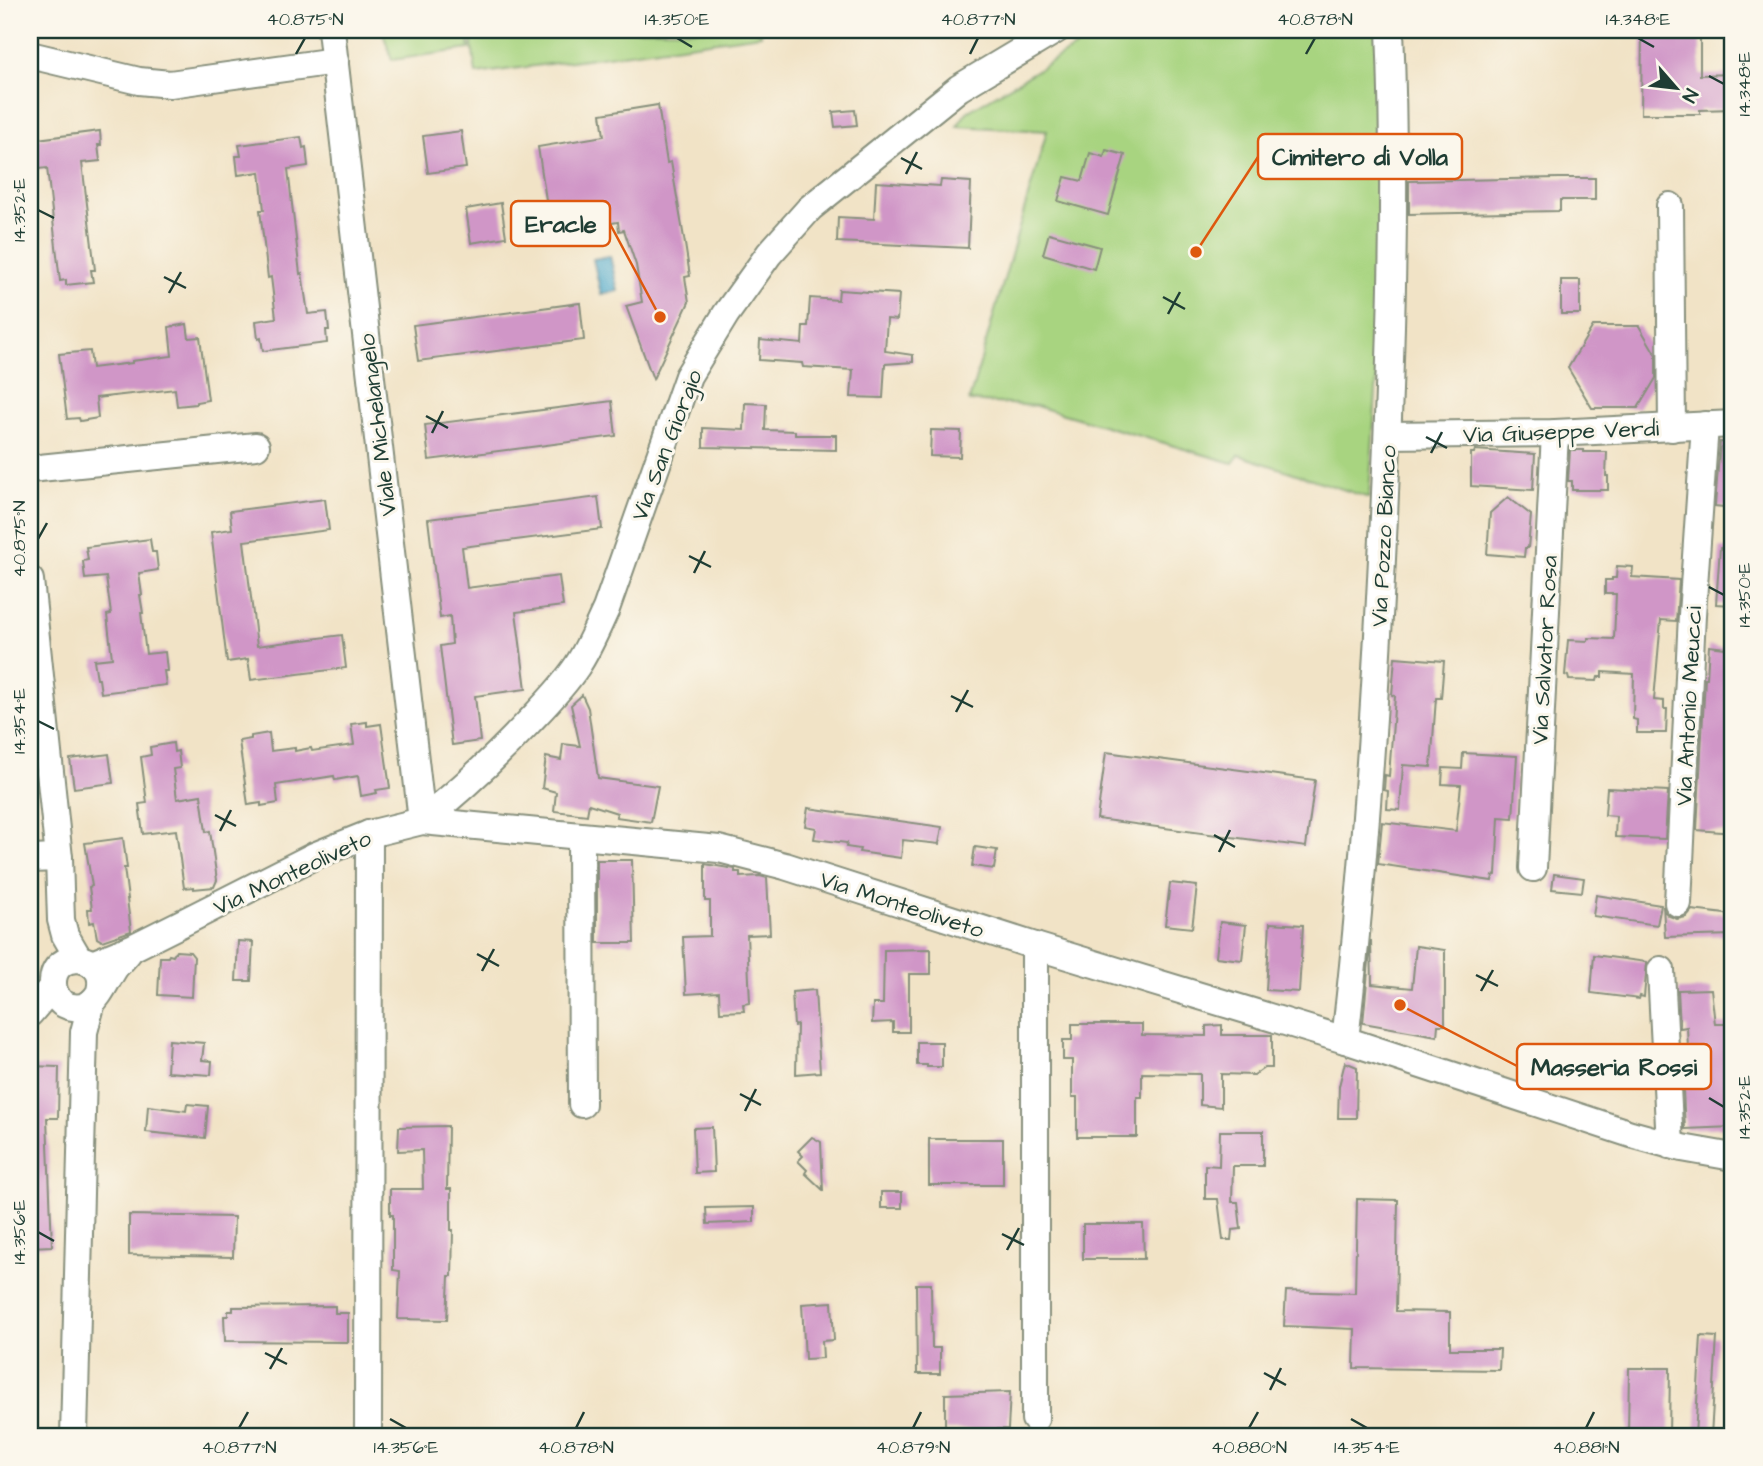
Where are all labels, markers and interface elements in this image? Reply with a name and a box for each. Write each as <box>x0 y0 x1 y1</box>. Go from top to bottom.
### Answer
text: 40.875°N <box>267 7 343 32</box>
text: 14.350°E <box>645 7 710 32</box>
text: 40.877°N <box>940 7 1016 32</box>
text: 40.878°N <box>1277 7 1353 32</box>
text: 14.348°E <box>1606 7 1671 32</box>
text: 14.348°E <box>1732 51 1757 116</box>
north arrow <box>1640 52 1710 122</box>
text: N <box>1675 84 1704 107</box>
callout: Cimitero di Volla <box>1258 134 1462 179</box>
text: Cimitero di Volla <box>1272 141 1449 175</box>
text: 14.352°E <box>7 178 32 242</box>
callout: Eracle <box>511 201 610 246</box>
text: Eracle <box>525 208 597 242</box>
street label: Viale Michelangelo <box>351 332 406 518</box>
street label: Via San Giorgio <box>623 365 711 526</box>
street label: Via Giuseppe Verdi <box>1463 413 1660 451</box>
street label: Via Pozzo Bianco <box>1363 444 1405 628</box>
text: 40.875°N <box>7 501 32 577</box>
street label: Via Salvator Rosa <box>1524 554 1566 745</box>
text: 14.350°E <box>1732 562 1757 627</box>
street label: Via Antonio Meucci <box>1668 605 1710 807</box>
text: 14.354°E <box>7 688 32 754</box>
street label: Via Monteoliveto <box>208 822 377 923</box>
street label: Via Monteoliveto <box>816 863 988 947</box>
callout: Masseria Rossi <box>1517 1044 1711 1089</box>
text: Masseria Rossi <box>1531 1051 1697 1085</box>
text: 14.352°E <box>1732 1075 1757 1139</box>
text: 14.356°E <box>7 1199 32 1264</box>
text: 40.877°N <box>201 1435 277 1460</box>
text: 14.356°E <box>374 1435 439 1460</box>
text: 40.878°N <box>538 1435 614 1460</box>
text: 40.879°N <box>876 1435 950 1460</box>
text: 40.880°N <box>1211 1435 1287 1460</box>
text: 14.354°E <box>1334 1435 1400 1460</box>
text: 40.881°N <box>1552 1435 1620 1460</box>

